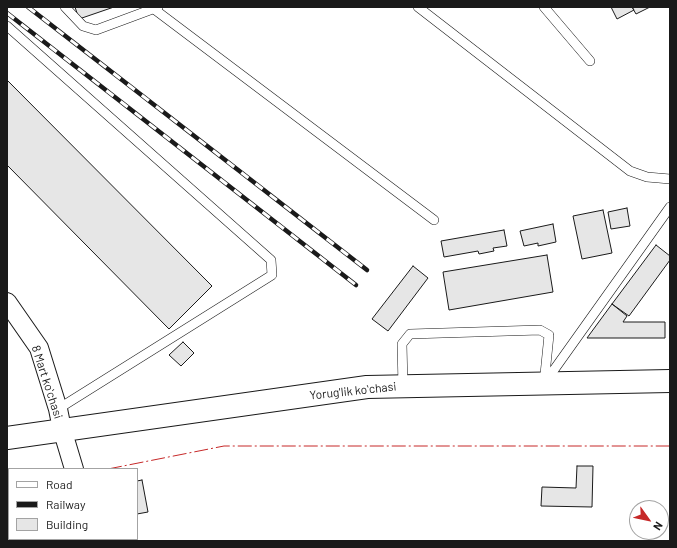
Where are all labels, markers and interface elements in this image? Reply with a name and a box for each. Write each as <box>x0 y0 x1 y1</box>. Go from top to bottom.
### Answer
street label: 8 Mart koʻchasi <box>28 343 66 421</box>
street label: Yorug'lik koʻchasi <box>309 379 397 403</box>
legend <box>8 468 138 540</box>
text: Road <box>46 477 73 491</box>
text: Railway <box>46 497 85 511</box>
north arrow <box>629 500 669 540</box>
text: Building <box>46 517 88 531</box>
text: N <box>651 520 666 533</box>

